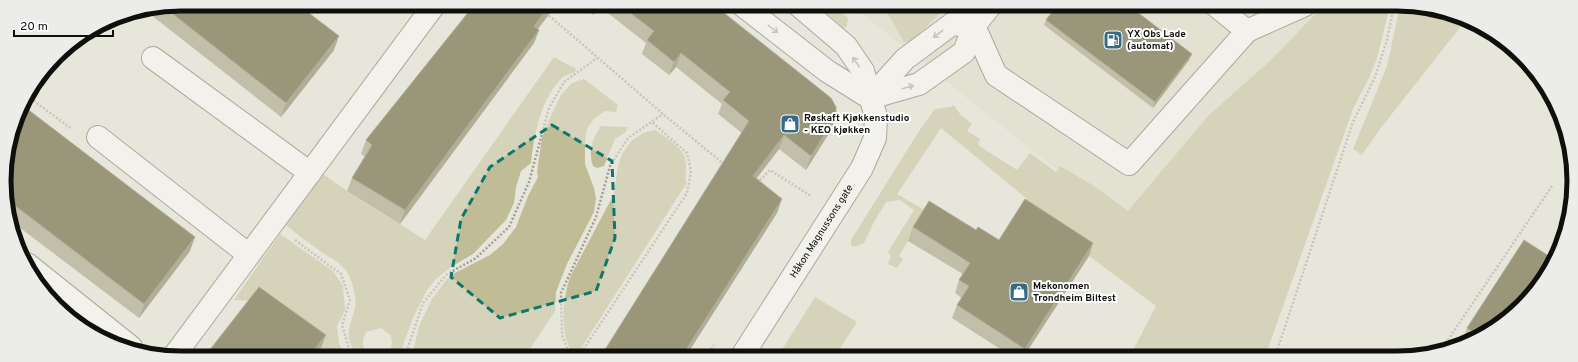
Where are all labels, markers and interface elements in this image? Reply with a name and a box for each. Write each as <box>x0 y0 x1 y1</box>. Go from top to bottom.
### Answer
scale bar <box>14 12 113 38</box>
text: 20 m <box>20 19 48 35</box>
one-way arrow <box>767 24 778 33</box>
place label: YX Obs Lade (automat) <box>1127 28 1186 53</box>
fuel station icon: YX Obs Lade (automat) <box>1102 29 1124 51</box>
one-way arrow <box>933 30 944 38</box>
one-way arrow <box>852 56 861 67</box>
one-way arrow <box>901 83 914 90</box>
place label: Røskaft Kjøkkenstudio - KEO kjøkken <box>804 112 910 137</box>
shop icon: Røskaft Kjøkkenstudio - KEO kjøkken <box>779 113 801 135</box>
street label: Håkon Magnussons gate <box>787 182 856 280</box>
place label: Mekonomen Trondheim Biltest <box>1033 280 1116 305</box>
shop icon: Mekonomen Trondheim Biltest <box>1008 281 1030 303</box>

